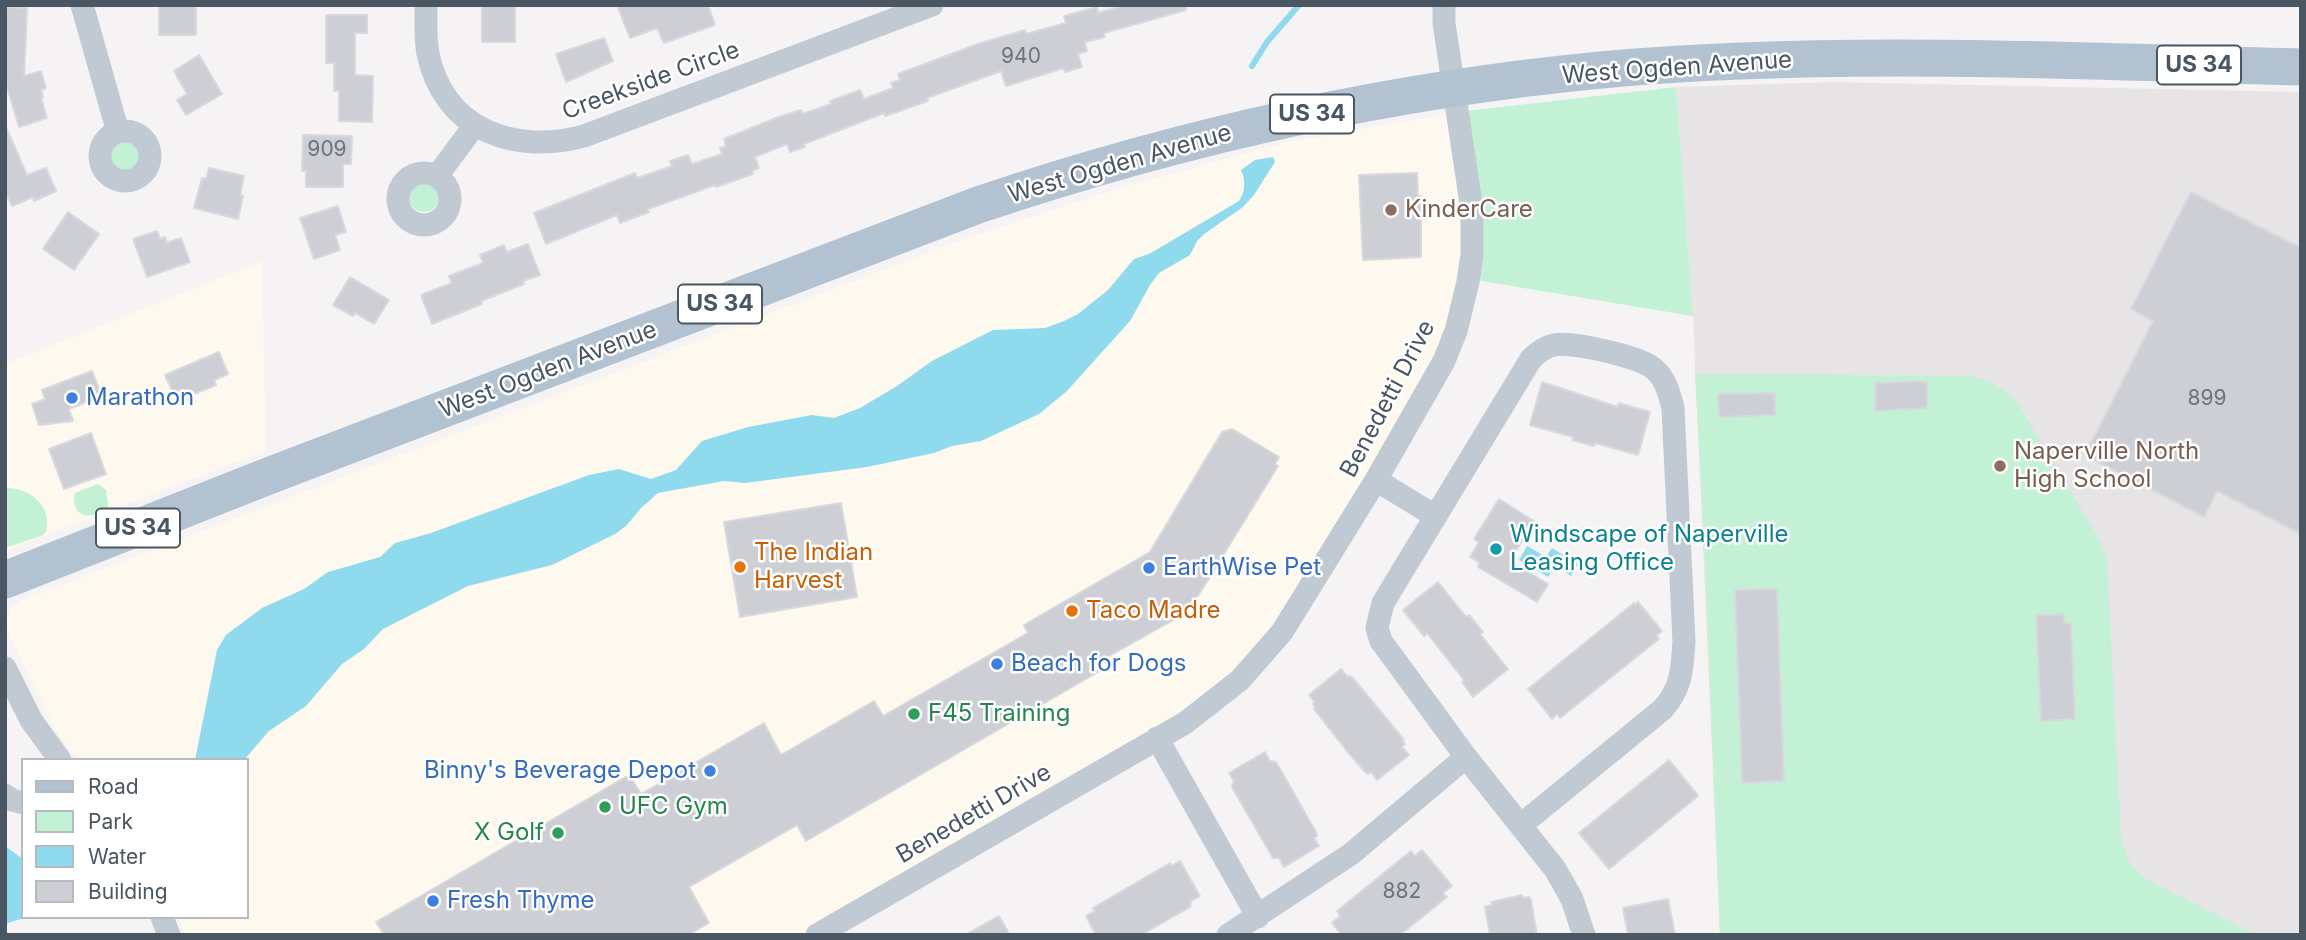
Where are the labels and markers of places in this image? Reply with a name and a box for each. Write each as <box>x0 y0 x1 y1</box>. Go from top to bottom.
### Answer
place label: KinderCare <box>1405 196 1533 224</box>
marker: KinderCare <box>1383 202 1399 218</box>
place label: Marathon <box>86 384 194 412</box>
marker: Marathon <box>64 390 80 406</box>
place label: Naperville North High School <box>2014 438 2199 494</box>
marker: Naperville North High School <box>1992 458 2008 474</box>
place label: Windscape of Naperville Leasing Office <box>1510 521 1788 577</box>
place label: The Indian Harvest <box>754 539 873 595</box>
marker: Windscape of Naperville Leasing Office <box>1488 541 1504 557</box>
place label: EarthWise Pet <box>1163 554 1321 582</box>
marker: The Indian Harvest <box>732 559 748 575</box>
marker: EarthWise Pet <box>1141 560 1157 576</box>
place label: Taco Madre <box>1086 597 1221 625</box>
marker: Taco Madre <box>1064 603 1080 619</box>
place label: Beach for Dogs <box>1011 650 1187 678</box>
marker: Beach for Dogs <box>989 656 1005 672</box>
place label: F45 Training <box>928 700 1070 728</box>
marker: F45 Training <box>906 706 922 722</box>
place label: Binny's Beverage Depot <box>424 757 696 785</box>
marker: Binny's Beverage Depot <box>702 763 718 779</box>
place label: UFC Gym <box>619 793 728 821</box>
marker: UFC Gym <box>597 799 613 815</box>
place label: X Golf <box>474 819 544 847</box>
marker: X Golf <box>550 825 566 841</box>
place label: Fresh Thyme <box>447 887 595 915</box>
marker: Fresh Thyme <box>425 893 441 909</box>

